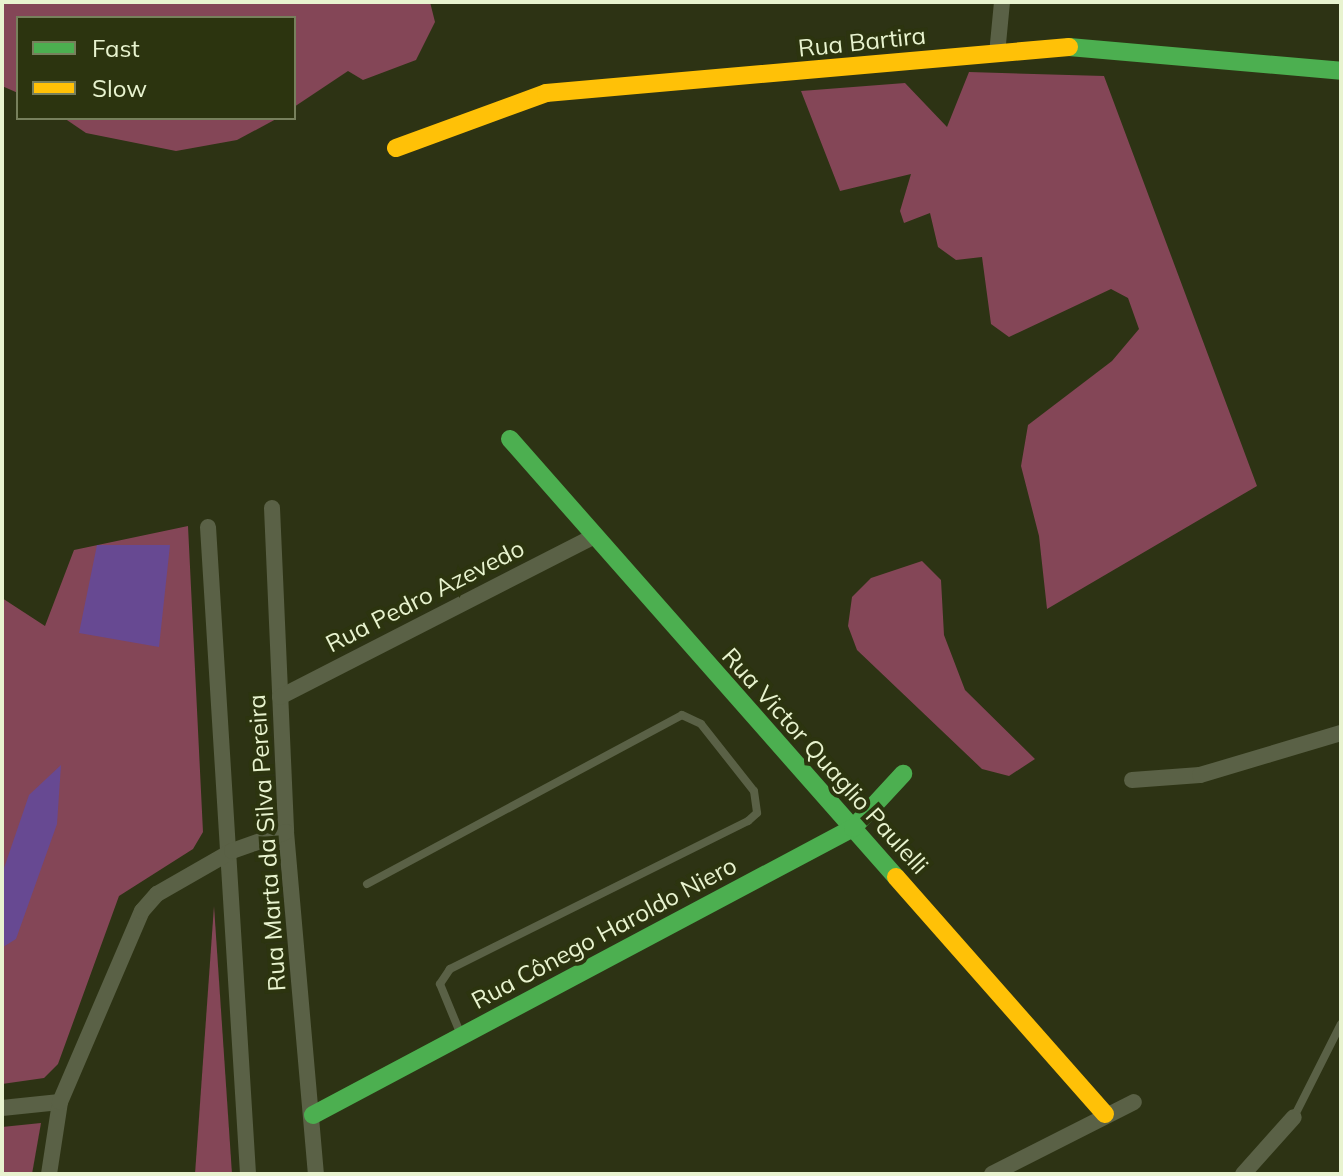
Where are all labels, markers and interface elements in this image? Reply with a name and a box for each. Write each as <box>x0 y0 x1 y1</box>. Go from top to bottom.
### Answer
legend <box>16 16 296 120</box>
street label: Rua Bartira <box>797 21 927 63</box>
text: Fast <box>92 33 140 63</box>
text: Slow <box>92 73 147 103</box>
street label: Rua Pedro Azevedo <box>321 534 529 658</box>
street label: Rua Victor Quaglio Paulelli <box>716 642 934 880</box>
street label: Rua Marta da Silva Pereira <box>242 694 292 992</box>
street label: Rua Cônego Haroldo Niero <box>467 851 741 1015</box>

